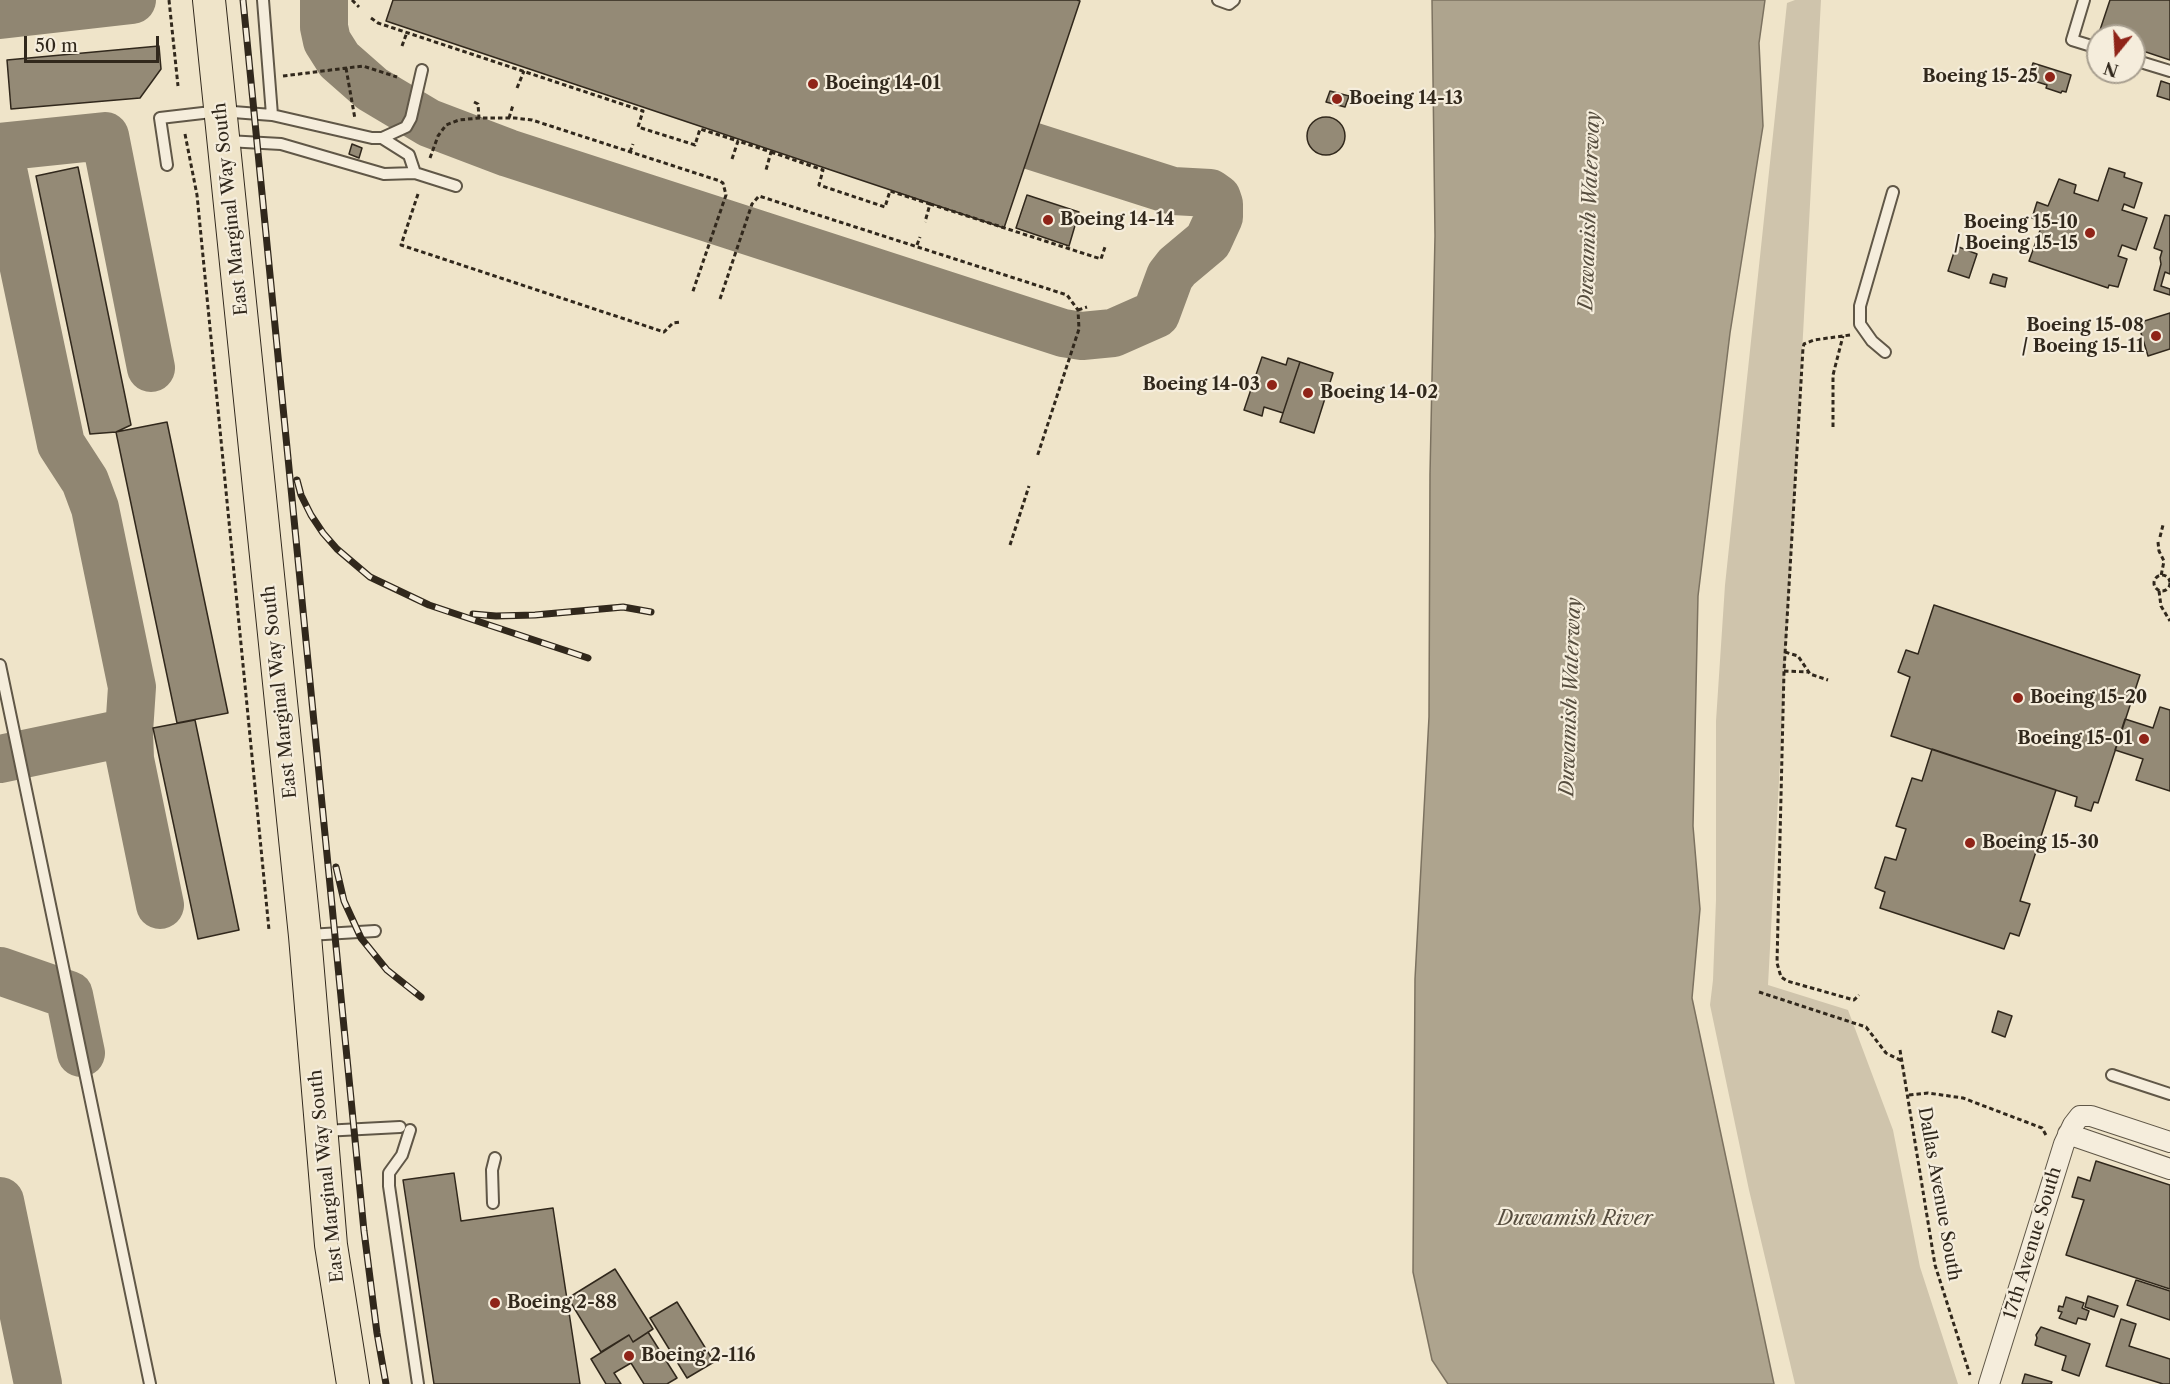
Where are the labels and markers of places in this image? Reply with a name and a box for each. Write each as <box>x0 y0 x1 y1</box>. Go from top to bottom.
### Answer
place label: Boeing 15-25 <box>1922 66 2038 88</box>
marker: Boeing 15-25 <box>2043 70 2057 84</box>
place label: Boeing 14-01 <box>825 73 941 95</box>
marker: Boeing 14-01 <box>806 77 820 91</box>
place label: Boeing 14-13 <box>1349 88 1463 110</box>
marker: Boeing 14-13 <box>1330 92 1344 106</box>
place label: Boeing 14-14 <box>1060 209 1175 231</box>
place label: Boeing 15-10 / Boeing 15-15 <box>1954 212 2078 254</box>
marker: Boeing 14-14 <box>1041 213 1055 227</box>
marker: Boeing 15-10 / Boeing 15-15 <box>2083 226 2097 240</box>
place label: Boeing 15-08 / Boeing 15-11 <box>2022 315 2144 358</box>
marker: Boeing 15-08 / Boeing 15-11 <box>2149 329 2163 343</box>
place label: Boeing 14-03 <box>1142 374 1260 396</box>
marker: Boeing 14-03 <box>1265 378 1279 392</box>
place label: Boeing 14-02 <box>1320 382 1438 404</box>
marker: Boeing 14-02 <box>1301 386 1315 400</box>
place label: Boeing 15-20 <box>2030 687 2147 709</box>
marker: Boeing 15-20 <box>2011 691 2025 705</box>
place label: Boeing 15-01 <box>2017 728 2132 750</box>
marker: Boeing 15-01 <box>2137 732 2151 746</box>
place label: Boeing 15-30 <box>1982 832 2099 854</box>
marker: Boeing 15-30 <box>1963 836 1977 850</box>
place label: Boeing 2-88 <box>507 1292 617 1314</box>
marker: Boeing 2-88 <box>488 1296 502 1310</box>
place label: Boeing 2-116 <box>641 1345 756 1367</box>
marker: Boeing 2-116 <box>622 1349 636 1363</box>

